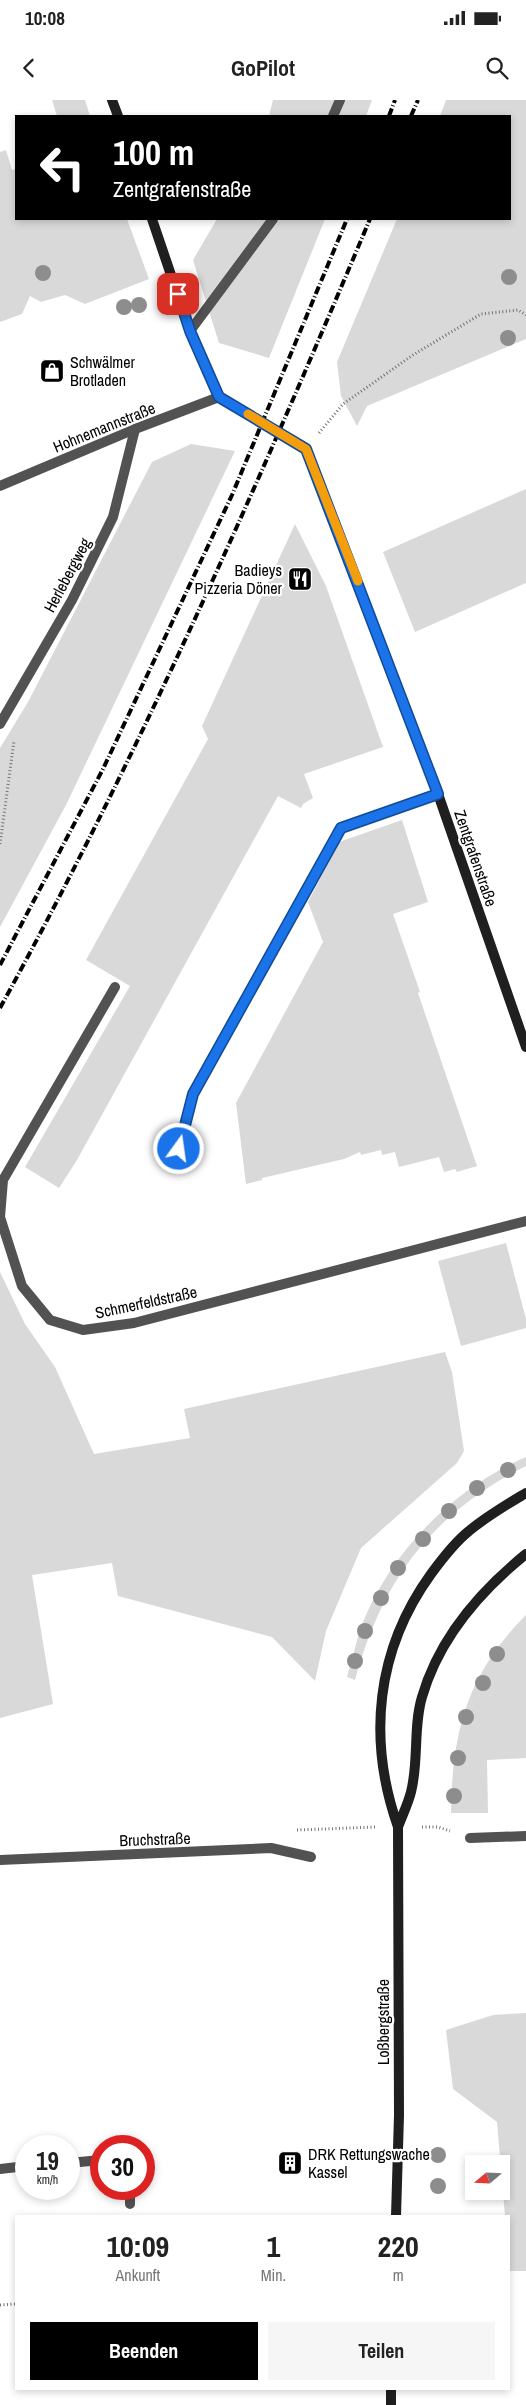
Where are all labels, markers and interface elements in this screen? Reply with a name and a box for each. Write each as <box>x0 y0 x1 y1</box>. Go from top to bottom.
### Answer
text: 10:08 <box>25 5 65 31</box>
text: GoPilot <box>231 53 295 83</box>
icon: back <box>15 54 43 82</box>
icon: search <box>483 54 511 82</box>
text: 100 m <box>113 129 194 176</box>
icon: left <box>30 135 95 200</box>
text: Zentgrafenstraße <box>113 174 251 204</box>
pin <box>157 273 199 315</box>
icon: arrive <box>164 280 192 308</box>
place label: Schwälmer Brotladen <box>70 351 136 391</box>
shop icon: Schwälmer Brotladen <box>39 358 65 384</box>
street label: Hohnemannstraße <box>49 396 159 458</box>
street label: Herlebergweg <box>38 533 96 616</box>
place label: Badieys Pizzeria Döner <box>194 559 283 599</box>
restaurant icon: Badieys Pizzeria Döner <box>287 566 313 592</box>
street label: Zentgrafenstraße <box>449 807 503 909</box>
position arrow <box>152 1122 204 1174</box>
street label: Schmerfeldstraße <box>93 1280 199 1324</box>
street label: Bruchstraße <box>119 1827 191 1851</box>
street label: Loßbergstraße <box>372 1979 394 2065</box>
speed limit sign: 30 <box>90 2135 155 2200</box>
place label: DRK Rettungswache Kassel <box>308 2143 430 2183</box>
text: 19 <box>36 2144 59 2178</box>
building icon: DRK Rettungswache Kassel <box>277 2150 303 2176</box>
north arrow <box>465 2155 510 2200</box>
map controls <box>465 2155 510 2200</box>
text: km/h <box>37 2172 58 2188</box>
text: 10:09 <box>106 2226 169 2266</box>
text: 1 <box>267 2226 280 2266</box>
text: 220 <box>378 2226 419 2266</box>
text: Ankunft <box>116 2264 160 2286</box>
text: Min. <box>261 2264 286 2286</box>
text: m <box>393 2264 404 2286</box>
button: Beenden <box>30 2322 258 2380</box>
button: Teilen <box>268 2322 495 2380</box>

